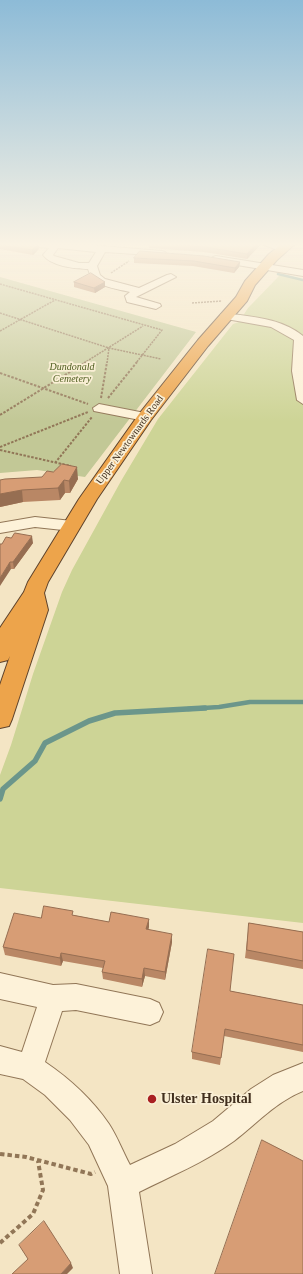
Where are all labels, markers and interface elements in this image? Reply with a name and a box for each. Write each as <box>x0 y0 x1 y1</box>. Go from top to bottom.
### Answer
park label: Dundonald Cemetery <box>50 361 94 384</box>
street label: Upper Newtownards Road <box>94 393 166 487</box>
place label: Ulster Hospital <box>161 1091 252 1107</box>
marker: Ulster Hospital <box>146 1093 158 1105</box>

